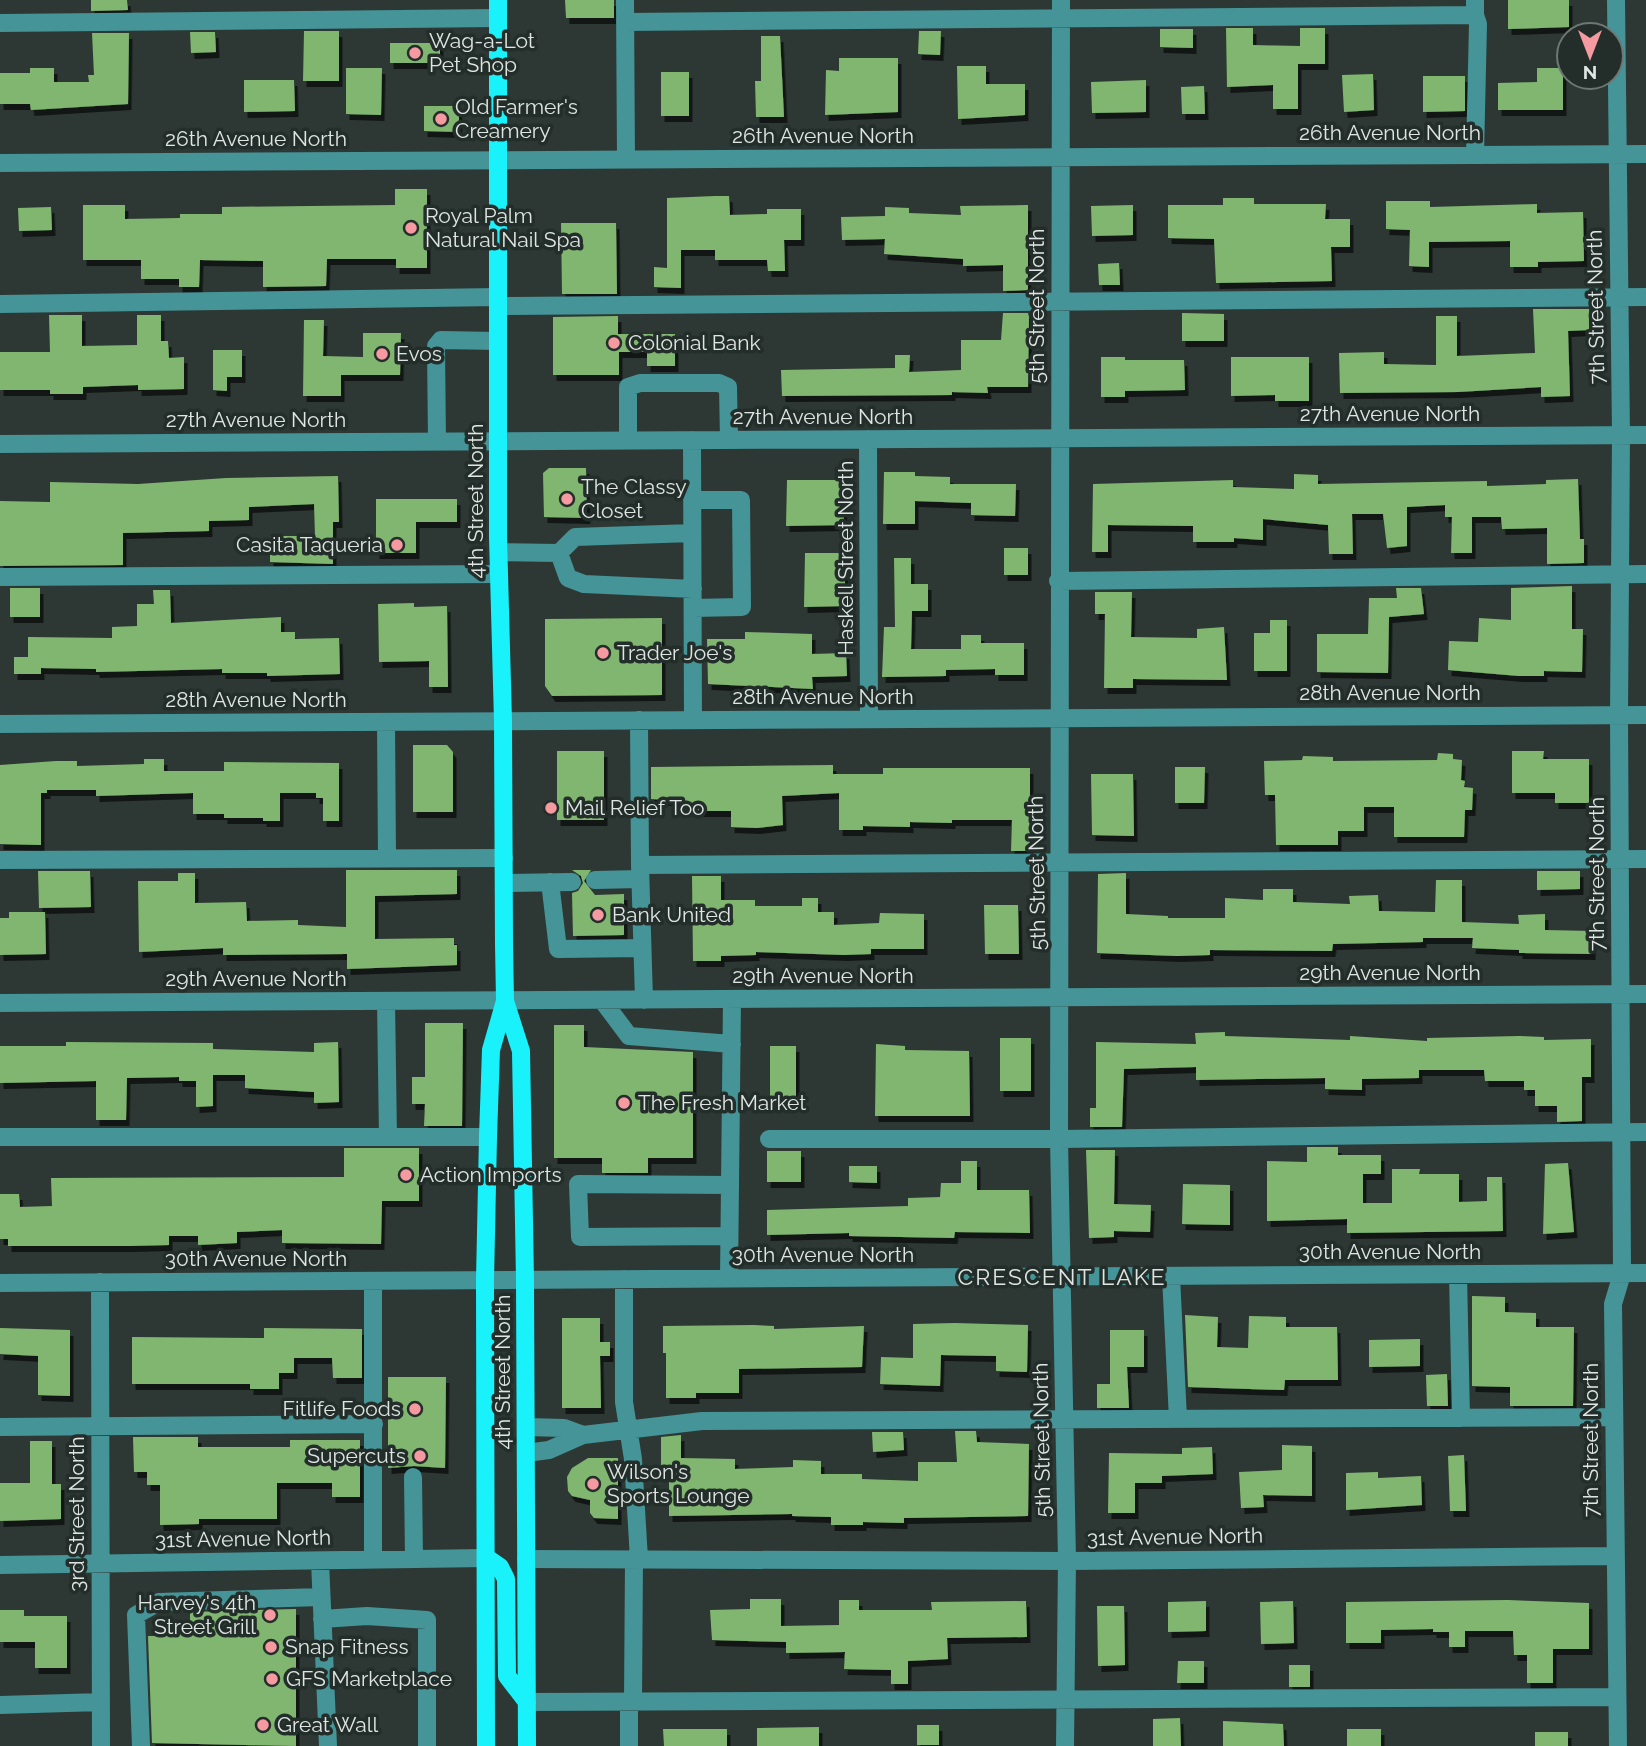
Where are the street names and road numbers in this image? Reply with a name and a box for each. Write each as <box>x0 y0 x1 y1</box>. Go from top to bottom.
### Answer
street label: 26th Avenue North <box>1299 120 1481 145</box>
street label: 26th Avenue North <box>732 123 914 148</box>
street label: 26th Avenue North <box>165 126 347 151</box>
street label: 5th Street North <box>1024 229 1049 383</box>
street label: 7th Street North <box>1582 229 1609 385</box>
street label: 27th Avenue North <box>1300 401 1480 426</box>
street label: 27th Avenue North <box>733 404 913 429</box>
street label: 27th Avenue North <box>166 407 346 432</box>
street label: 4th Street North <box>463 424 488 578</box>
street label: Haskell Street North <box>833 461 858 655</box>
street label: 28th Avenue North <box>1299 680 1481 705</box>
street label: 28th Avenue North <box>732 684 914 709</box>
street label: 28th Avenue North <box>165 687 347 712</box>
street label: 5th Street North <box>1023 795 1050 951</box>
street label: 7th Street North <box>1584 797 1609 951</box>
street label: 29th Avenue North <box>1299 960 1481 985</box>
street label: 29th Avenue North <box>732 963 914 988</box>
street label: 29th Avenue North <box>165 966 347 991</box>
street label: 30th Avenue North <box>1299 1239 1481 1264</box>
street label: 30th Avenue North <box>732 1242 914 1267</box>
street label: 30th Avenue North <box>165 1246 347 1271</box>
street label: 4th Street North <box>490 1295 515 1449</box>
street label: 5th Street North <box>1028 1362 1055 1518</box>
street label: 7th Street North <box>1578 1363 1603 1517</box>
street label: 3rd Street North <box>64 1436 89 1592</box>
street label: 31st Avenue North <box>1087 1522 1263 1551</box>
street label: 31st Avenue North <box>155 1524 331 1553</box>

